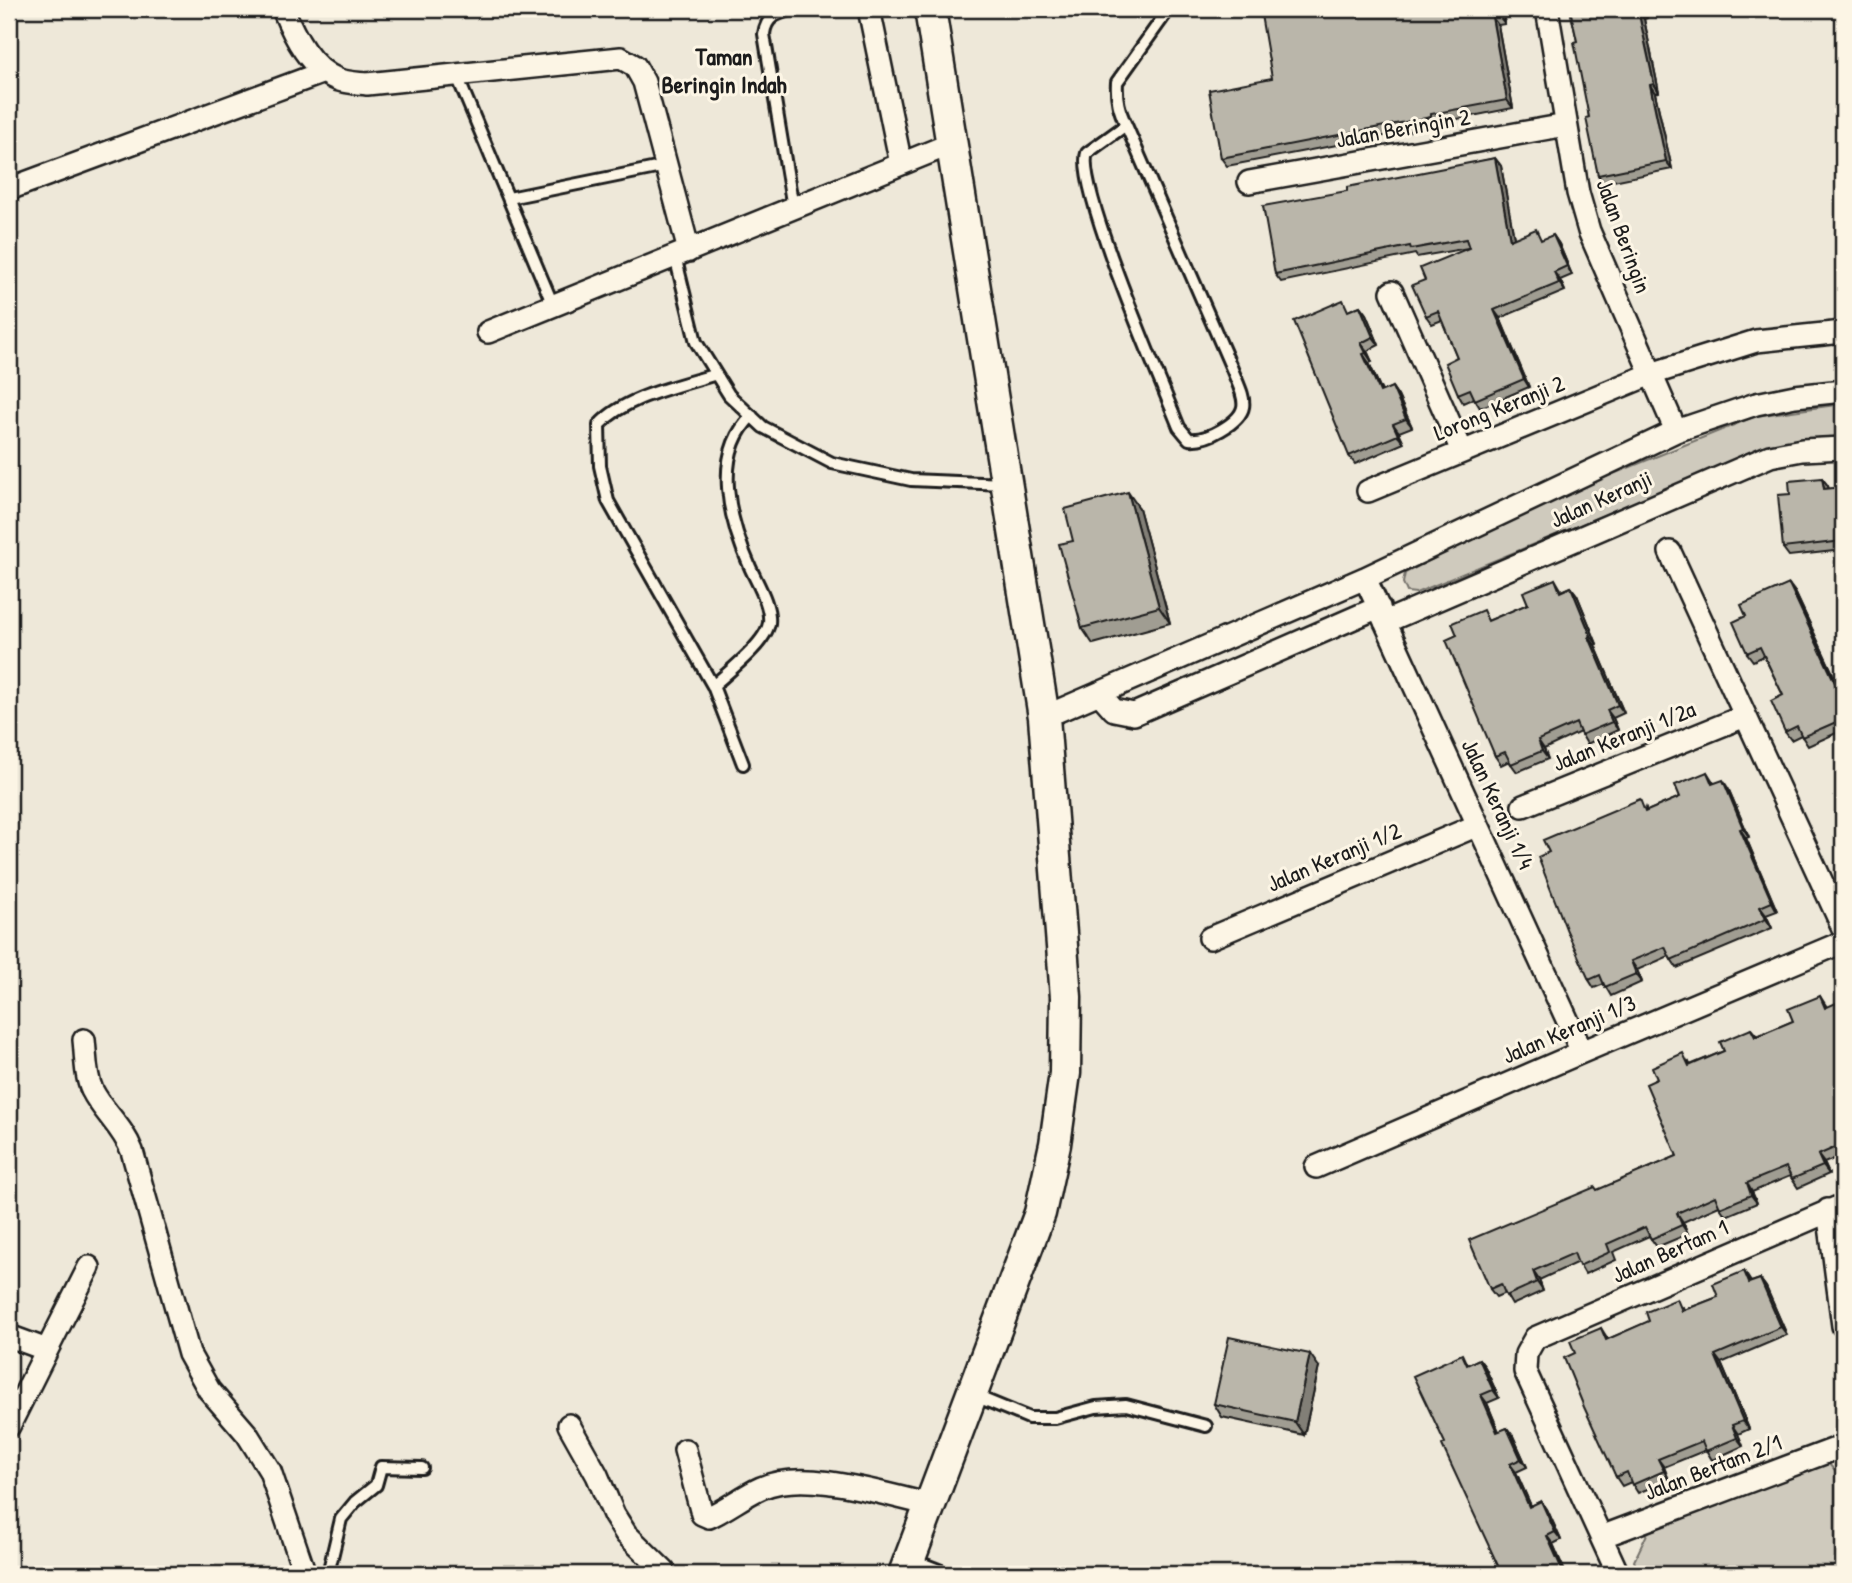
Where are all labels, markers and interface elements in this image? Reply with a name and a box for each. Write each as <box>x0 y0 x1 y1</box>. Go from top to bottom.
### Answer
district label: Taman Beringin Indah <box>662 40 786 101</box>
street label: Jalan Beringin 2 <box>1334 100 1473 155</box>
street label: Jalan Beringin <box>1589 174 1659 297</box>
street label: Lorong Keranji 2 <box>1429 367 1569 448</box>
street label: Jalan Keranji <box>1545 462 1657 535</box>
street label: Jalan Keranji 1/2a <box>1548 693 1700 778</box>
street label: Jalan Keranji 1/4 <box>1455 734 1542 874</box>
street label: Jalan Keranji 1/2 <box>1262 814 1406 899</box>
street label: Jalan Keranji 1/3 <box>1497 987 1640 1071</box>
street label: Jalan Bertam 1 <box>1607 1211 1733 1290</box>
street label: Jalan Bertam 2/1 <box>1640 1426 1786 1507</box>

